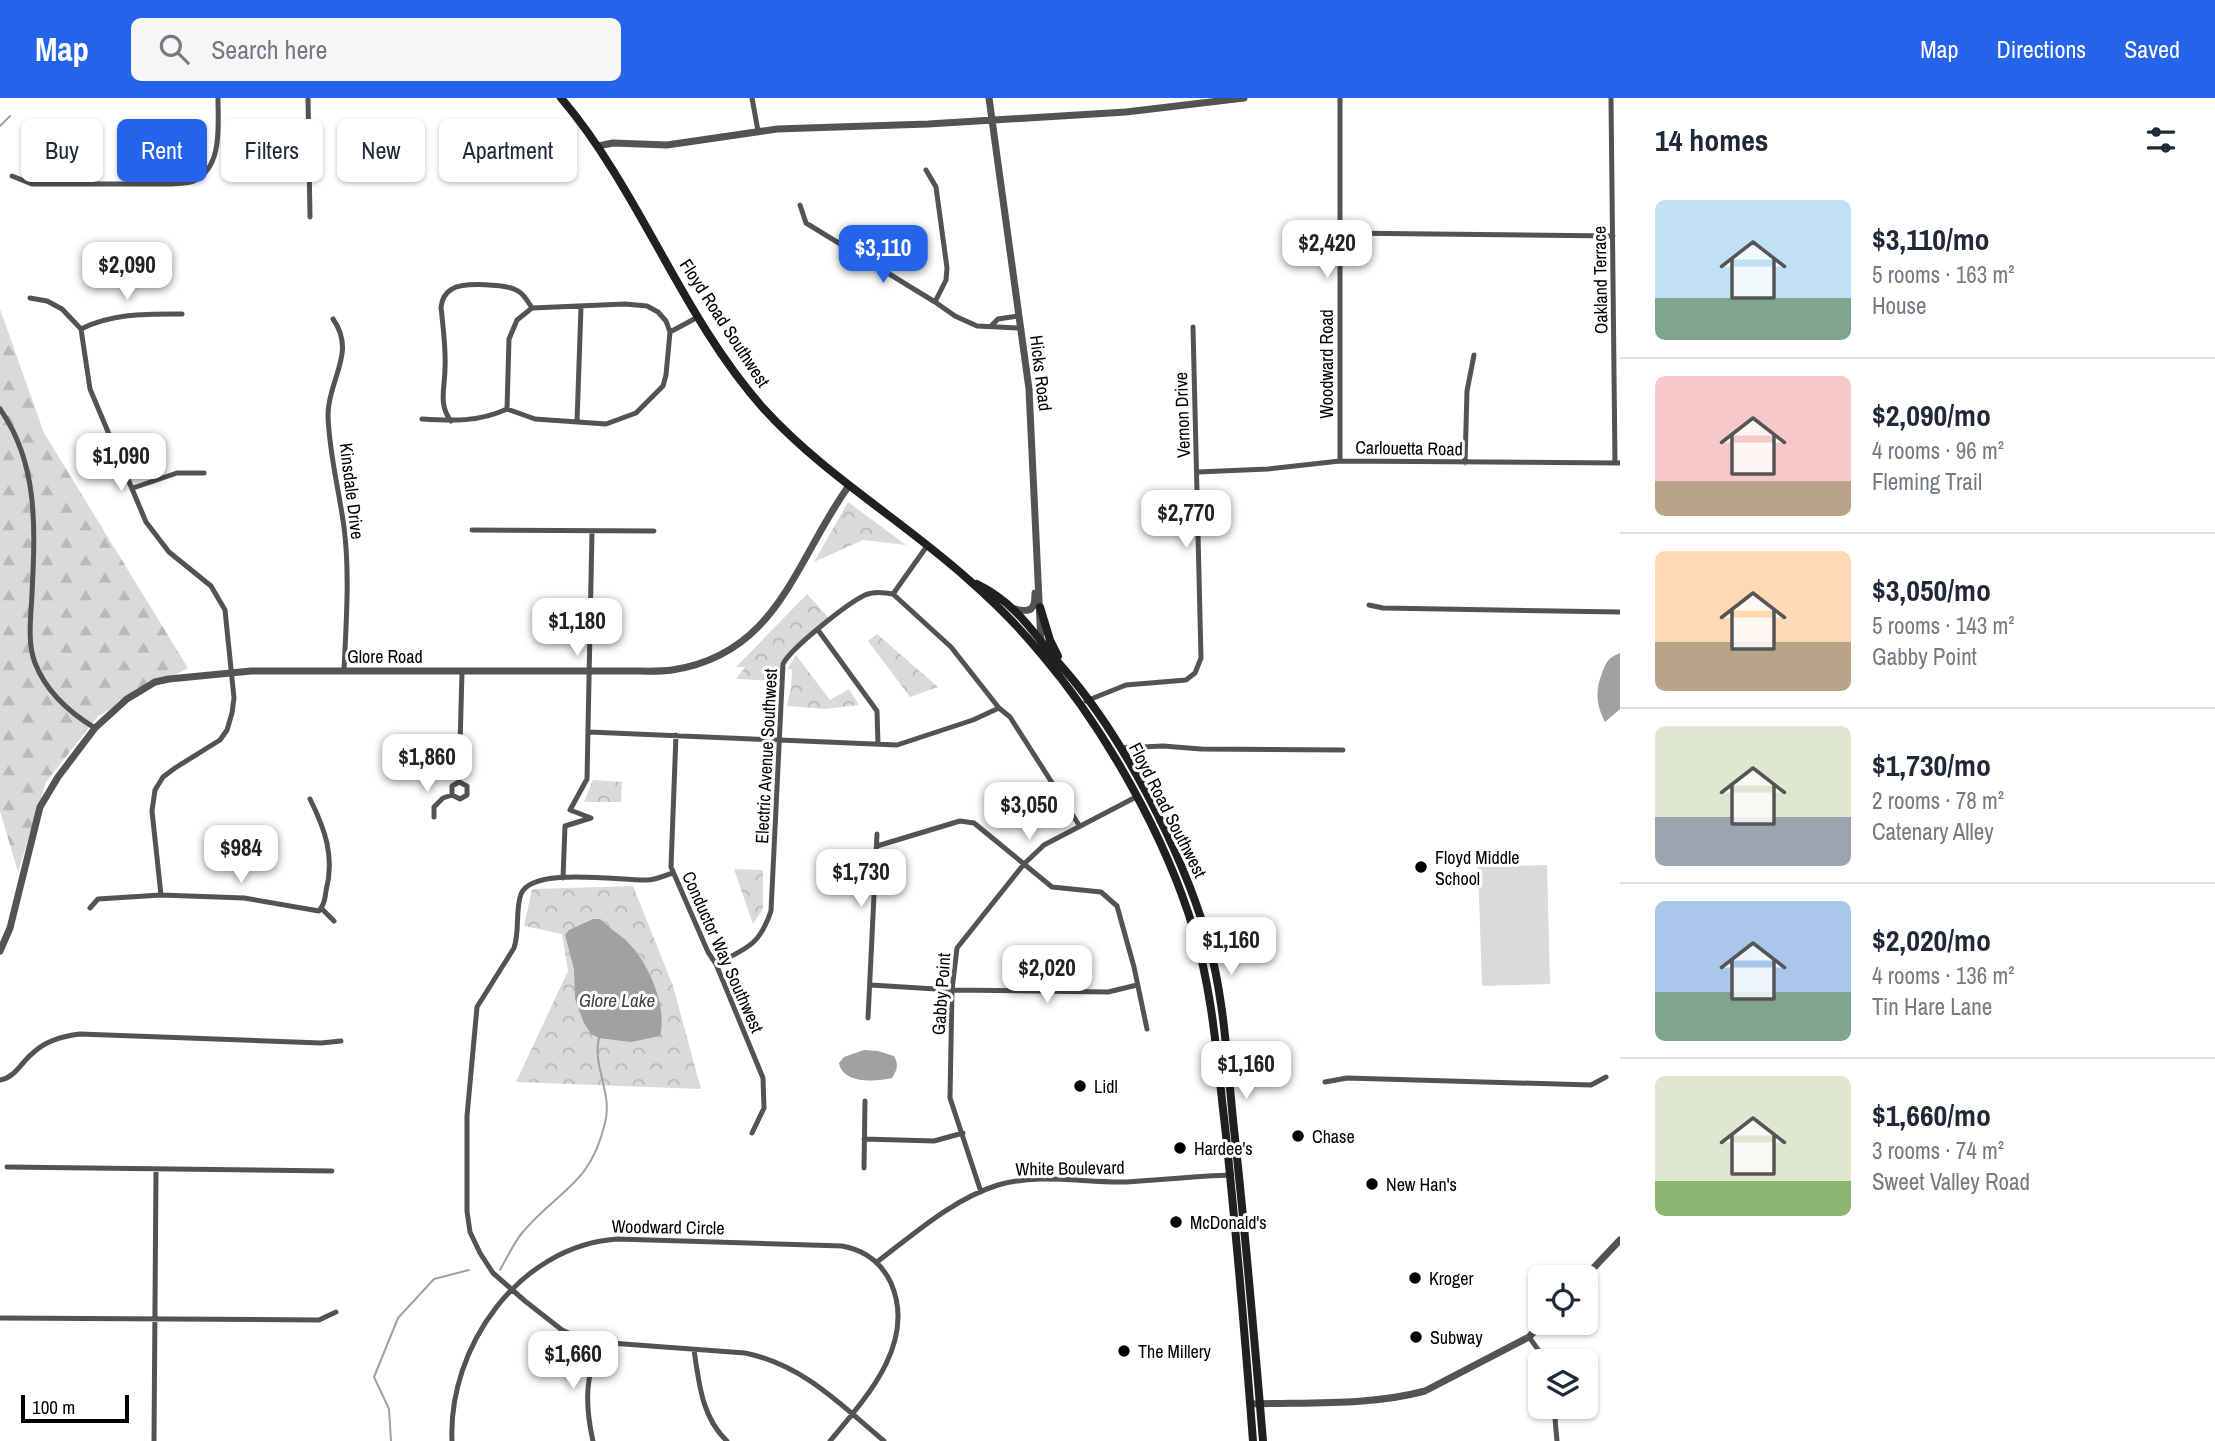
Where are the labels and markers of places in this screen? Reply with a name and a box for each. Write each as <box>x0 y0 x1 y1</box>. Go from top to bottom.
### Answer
pin: $2,420 <box>1270 220 1384 280</box>
pin: $3,110 <box>826 226 940 285</box>
pin: $2,090 <box>70 242 184 302</box>
pin: $1,090 <box>64 434 178 493</box>
pin: $2,770 <box>1129 490 1243 550</box>
pin: $1,180 <box>520 598 634 658</box>
pin: $1,860 <box>370 734 484 794</box>
pin: $3,050 <box>972 782 1086 842</box>
pin: $984 <box>200 826 282 885</box>
place label: Floyd Middle School <box>1435 845 1520 891</box>
pin: $1,730 <box>804 850 918 909</box>
marker: Floyd Middle School <box>1413 859 1429 875</box>
pin: $1,160 <box>1174 918 1288 977</box>
pin: $2,020 <box>990 946 1104 1005</box>
pin: $1,160 <box>1189 1042 1303 1101</box>
place label: Lidl <box>1094 1074 1118 1099</box>
marker: Lidl <box>1072 1078 1088 1094</box>
place label: Chase <box>1312 1124 1355 1149</box>
marker: Chase <box>1290 1128 1306 1144</box>
place label: Hardee's <box>1194 1136 1253 1161</box>
marker: Hardee's <box>1172 1140 1188 1156</box>
place label: New Han's <box>1386 1172 1457 1197</box>
marker: New Han's <box>1364 1176 1380 1192</box>
place label: McDonald's <box>1190 1210 1267 1235</box>
marker: McDonald's <box>1168 1214 1184 1230</box>
place label: Kroger <box>1429 1266 1473 1291</box>
marker: Kroger <box>1407 1270 1423 1286</box>
place label: Subway <box>1430 1325 1483 1350</box>
marker: Subway <box>1408 1329 1424 1345</box>
pin: $1,660 <box>516 1332 630 1391</box>
place label: The Millery <box>1138 1339 1212 1364</box>
marker: The Millery <box>1116 1343 1132 1359</box>

